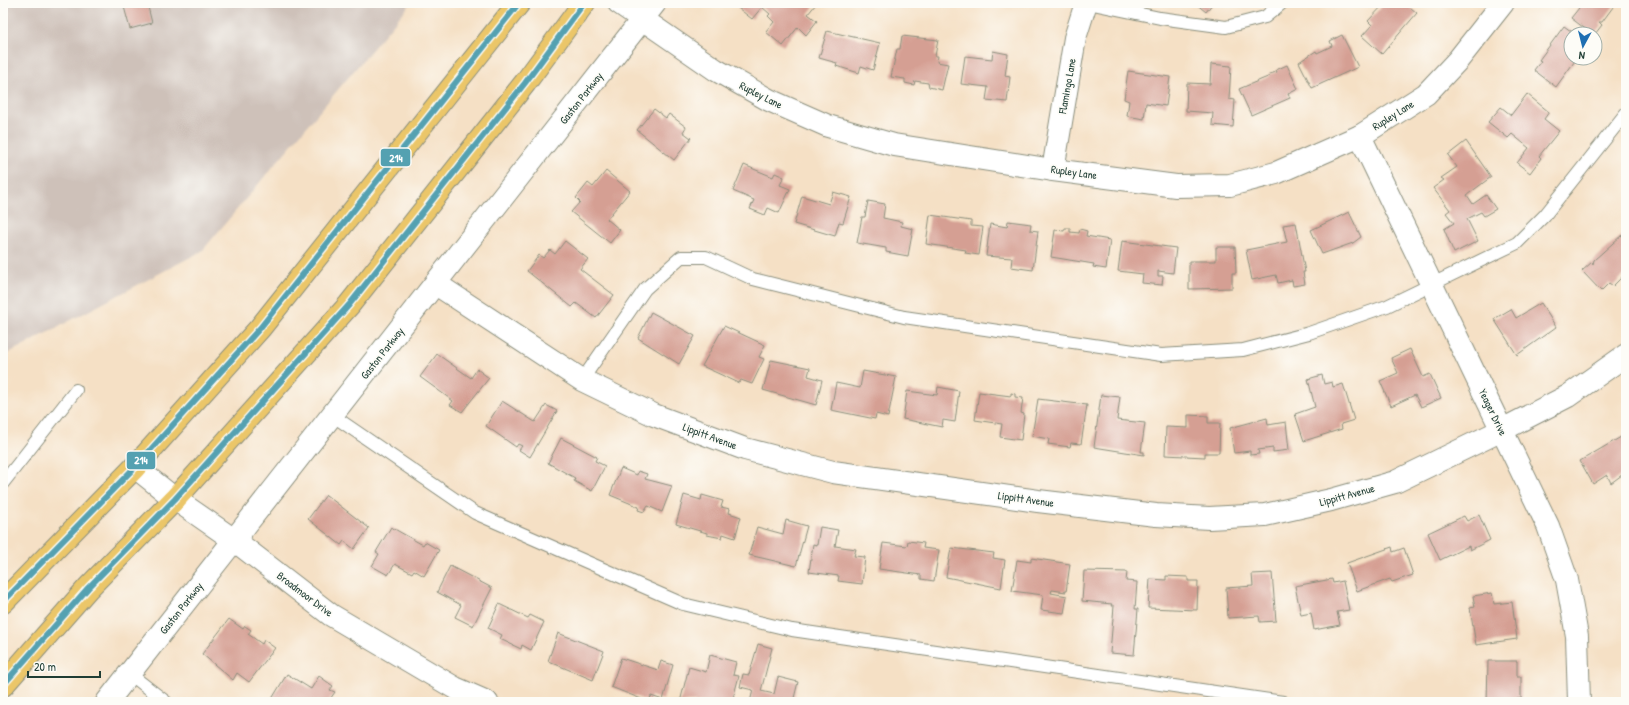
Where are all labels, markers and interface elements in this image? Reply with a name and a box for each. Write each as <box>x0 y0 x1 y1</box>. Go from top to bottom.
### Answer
north arrow <box>1563 26 1603 66</box>
text: N <box>1578 49 1586 63</box>
street label: Flamingo Lane <box>1055 57 1079 116</box>
street label: Gaston Parkway <box>556 69 606 127</box>
street label: Rupley Lane <box>737 78 785 112</box>
street label: Rupley Lane <box>1370 96 1417 133</box>
line badge: 214 <box>380 148 411 167</box>
text: 214 <box>389 151 403 165</box>
street label: Rupley Lane <box>1050 162 1099 182</box>
street label: Gaston Parkway <box>357 324 407 382</box>
street label: Yeager Drive <box>1476 386 1511 438</box>
street label: Lippitt Avenue <box>681 420 739 452</box>
line badge: 214 <box>126 451 156 470</box>
text: 214 <box>134 453 148 467</box>
street label: Lippitt Avenue <box>1318 481 1377 509</box>
street label: Lippitt Avenue <box>997 488 1056 510</box>
street label: Broadmoor Drive <box>274 568 336 620</box>
street label: Gaston Parkway <box>156 579 206 637</box>
scale bar <box>28 653 100 679</box>
text: 20 m <box>34 658 56 675</box>

